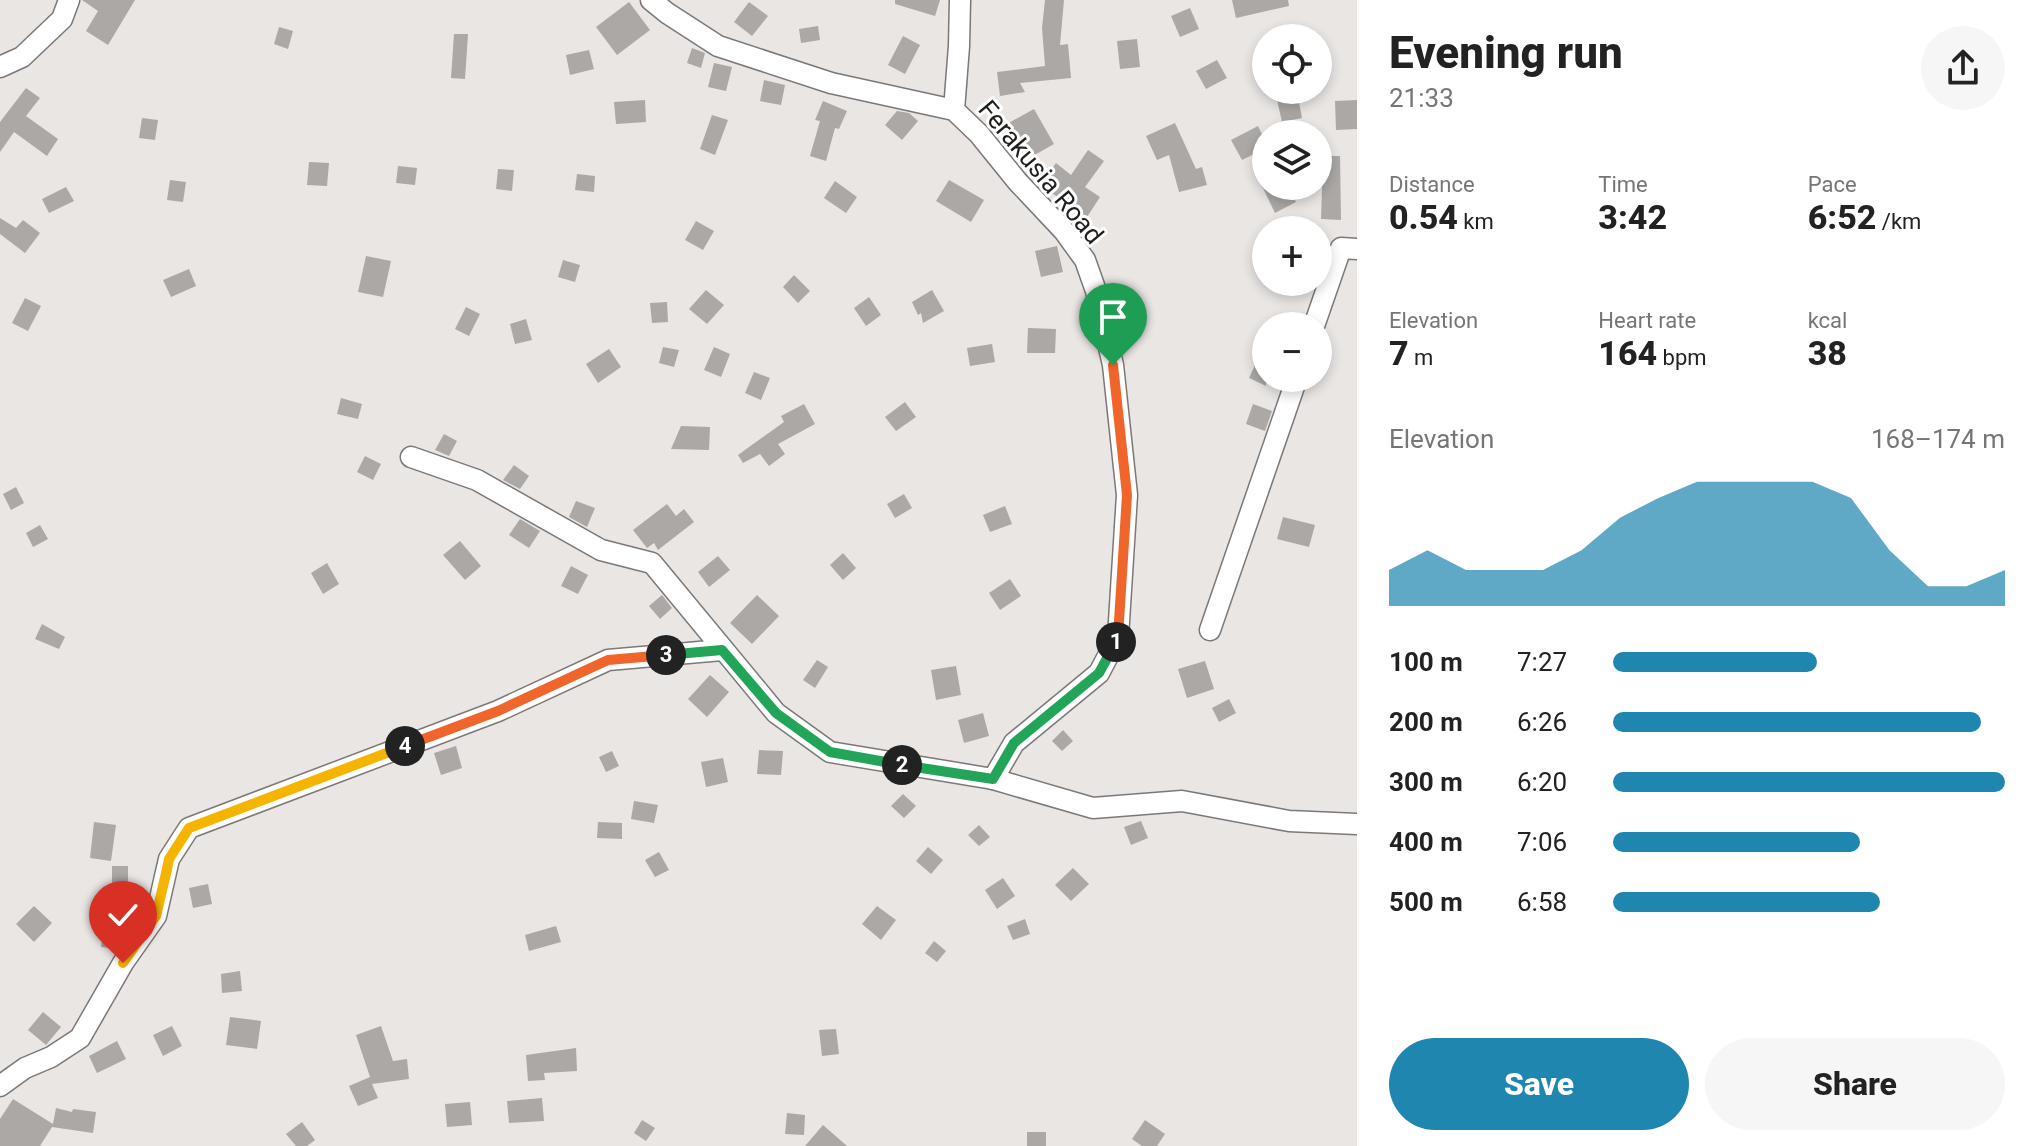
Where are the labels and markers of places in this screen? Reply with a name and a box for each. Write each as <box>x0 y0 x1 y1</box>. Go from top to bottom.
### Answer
pin <box>1079 283 1147 365</box>
pin: 1 <box>1096 622 1136 662</box>
pin: 3 <box>646 635 686 675</box>
pin: 4 <box>385 726 425 766</box>
pin: 2 <box>882 745 922 785</box>
pin <box>89 881 157 963</box>

